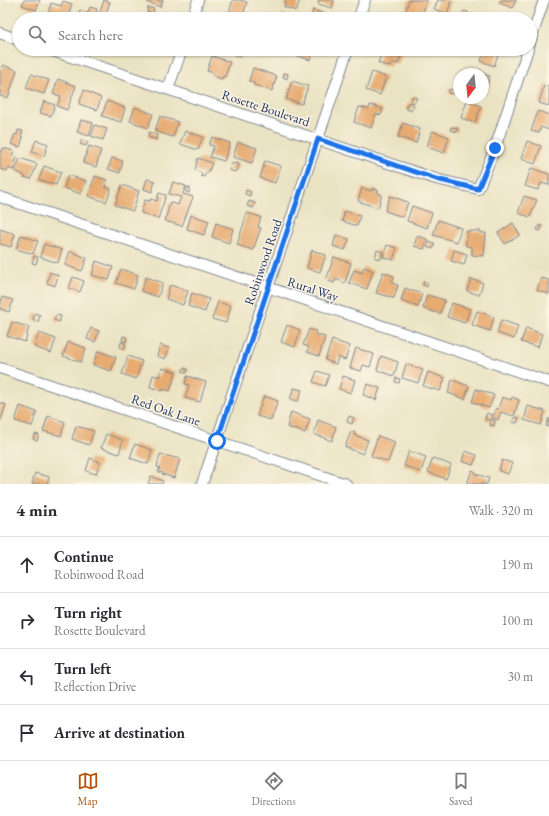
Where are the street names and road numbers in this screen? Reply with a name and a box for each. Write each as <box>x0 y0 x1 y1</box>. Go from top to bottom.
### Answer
street label: Rosette Boulevard <box>220 86 313 130</box>
street label: Robinwood Road <box>240 216 286 307</box>
street label: Rural Way <box>285 273 341 305</box>
street label: Red Oak Lane <box>129 390 203 430</box>

